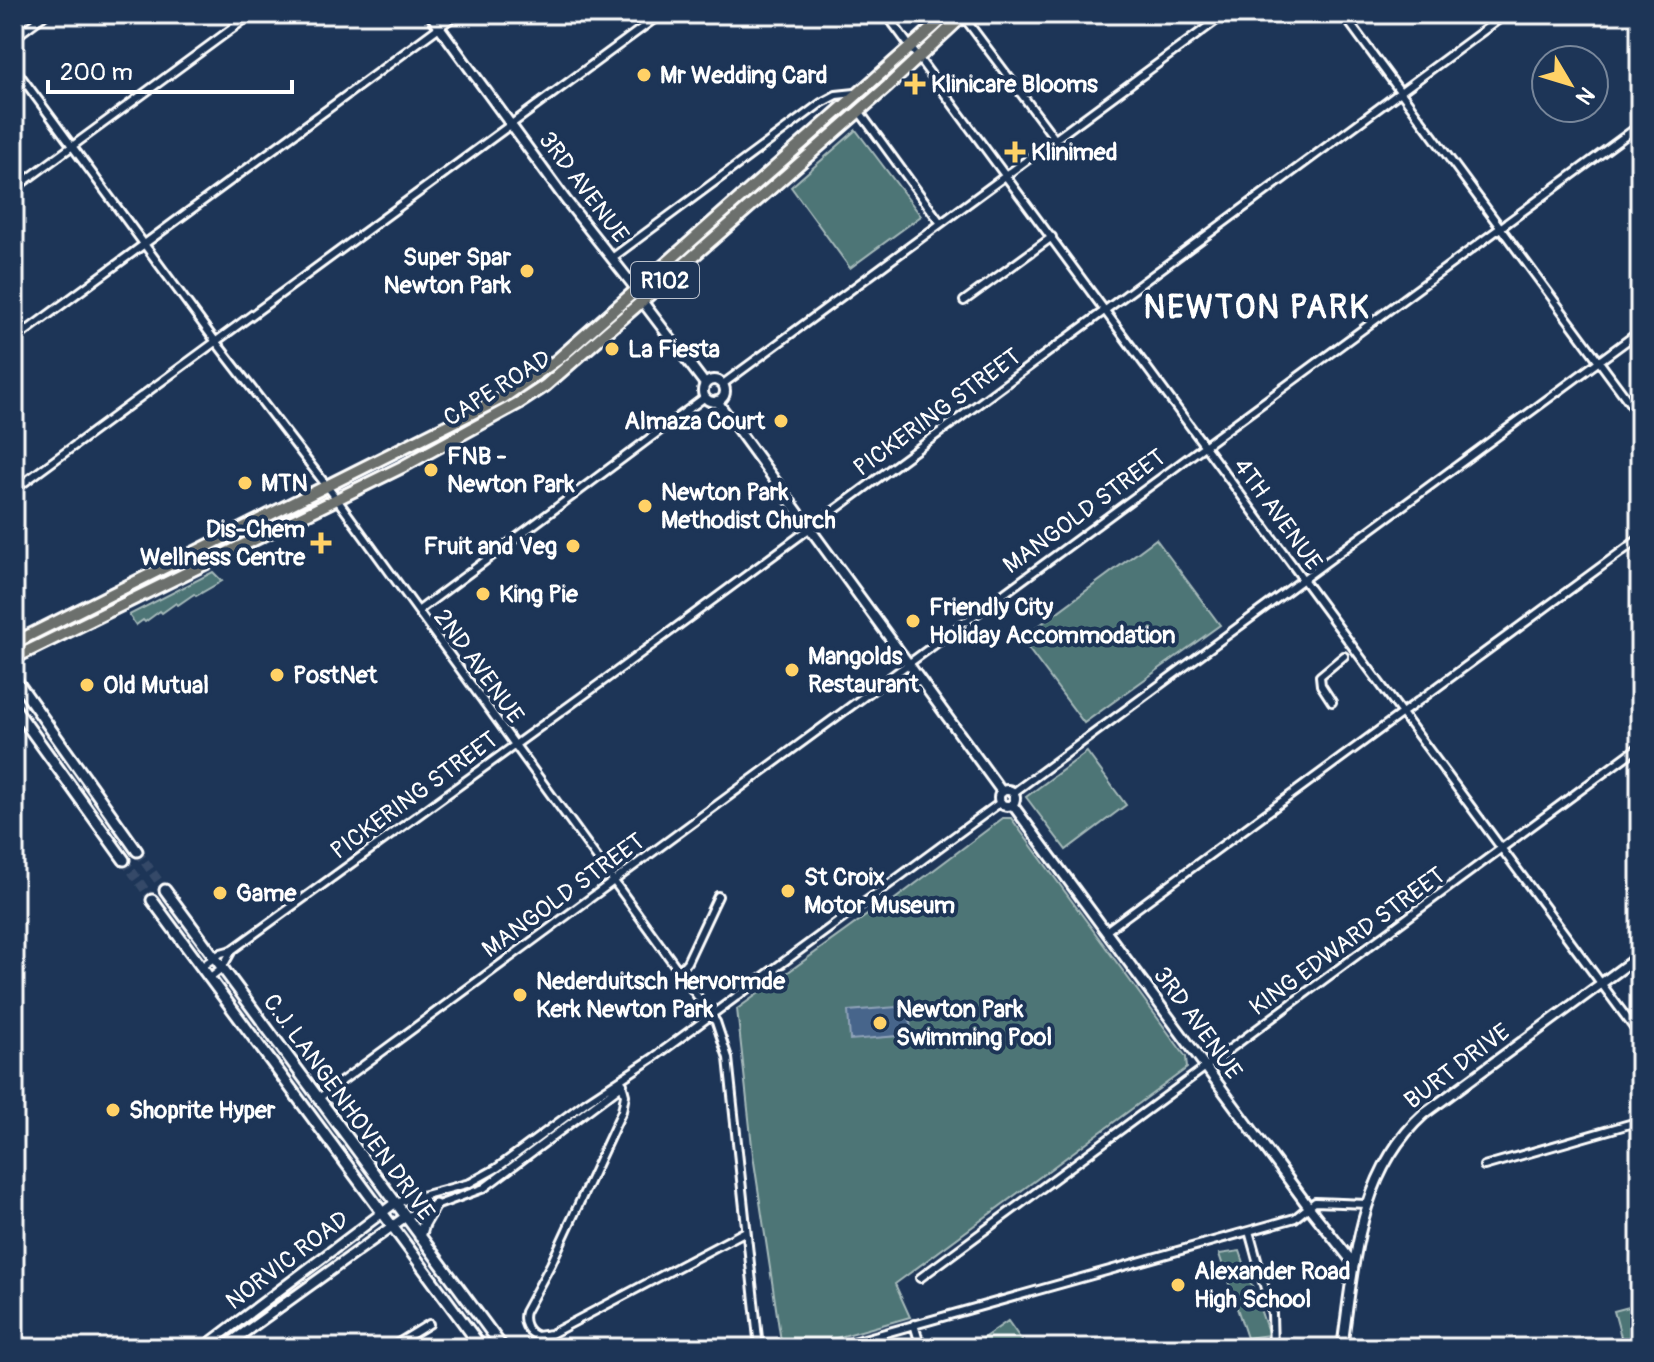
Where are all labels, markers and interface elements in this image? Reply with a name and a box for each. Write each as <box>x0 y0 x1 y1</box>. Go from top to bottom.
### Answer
scale bar <box>48 44 292 94</box>
north arrow <box>1530 44 1610 124</box>
text: 200 m <box>60 58 133 87</box>
place label: Mr Wedding Card <box>660 61 828 90</box>
marker: Mr Wedding Card <box>635 66 653 84</box>
place label: Klinicare Blooms <box>931 70 1098 99</box>
marker: Klinicare Blooms <box>906 75 924 93</box>
text: N <box>1569 81 1601 110</box>
street label: 3RD AVENUE <box>532 126 635 249</box>
place label: Klinimed <box>1031 138 1117 167</box>
marker: Klinimed <box>1006 143 1024 161</box>
place label: Super Spar Newton Park <box>384 243 512 300</box>
marker: Super Spar Newton Park <box>518 262 536 280</box>
road number: R102 <box>631 262 699 298</box>
district label: NEWTON PARK <box>1144 288 1371 328</box>
place label: La Fiesta <box>628 335 720 364</box>
marker: La Fiesta <box>603 340 621 358</box>
street label: PICKERING STREET <box>848 342 1026 483</box>
street label: CAPE ROAD <box>438 344 556 433</box>
place label: Almaza Court <box>624 407 766 436</box>
marker: Almaza Court <box>772 412 790 430</box>
place label: FNB - Newton Park <box>447 442 575 499</box>
street label: MANGOLD STREET <box>997 443 1171 580</box>
street label: 4TH AVENUE <box>1227 452 1328 576</box>
marker: FNB - Newton Park <box>422 461 440 479</box>
place label: MTN <box>261 469 308 498</box>
marker: MTN <box>236 474 254 492</box>
place label: Newton Park Methodist Church <box>661 478 836 535</box>
marker: Newton Park Methodist Church <box>636 497 654 515</box>
place label: Dis-Chem Wellness Centre <box>140 515 306 572</box>
place label: Fruit and Veg <box>423 532 557 561</box>
marker: Dis-Chem Wellness Centre <box>312 534 330 552</box>
marker: Fruit and Veg <box>564 537 582 555</box>
place label: King Pie <box>499 580 579 609</box>
marker: King Pie <box>474 585 492 603</box>
place label: Friendly City Holiday Accommodation <box>929 593 1175 650</box>
street label: 2ND AVENUE <box>427 603 530 729</box>
marker: Friendly City Holiday Accommodation <box>904 612 922 630</box>
place label: Mangolds Restaurant <box>808 642 920 699</box>
place label: PostNet <box>293 661 379 690</box>
marker: Mangolds Restaurant <box>783 661 801 679</box>
marker: PostNet <box>268 666 286 684</box>
place label: Old Mutual <box>103 671 209 700</box>
marker: Old Mutual <box>78 676 96 694</box>
street label: PICKERING STREET <box>325 725 503 866</box>
street label: MANGOLD STREET <box>476 827 650 964</box>
street label: KING EDWARD STREET <box>1244 861 1451 1022</box>
place label: St Croix Motor Museum <box>804 863 955 920</box>
place label: Game <box>236 879 297 908</box>
marker: St Croix Motor Museum <box>779 882 797 900</box>
marker: Game <box>211 884 229 902</box>
street label: 3RD AVENUE <box>1147 961 1248 1085</box>
place label: Nederduitsch Hervormde Kerk Newton Park <box>536 967 786 1024</box>
marker: Nederduitsch Hervormde Kerk Newton Park <box>511 986 529 1004</box>
street label: C.J. LANGENHOVEN DRIVE <box>257 988 441 1226</box>
place label: Newton Park Swimming Pool <box>896 995 1052 1052</box>
marker: Newton Park Swimming Pool <box>871 1014 889 1032</box>
street label: BURT DRIVE <box>1399 1017 1516 1115</box>
place label: Shoprite Hyper <box>129 1096 276 1125</box>
marker: Shoprite Hyper <box>104 1101 122 1119</box>
street label: NORVIC ROAD <box>220 1205 354 1316</box>
place label: Alexander Road High School <box>1194 1257 1350 1314</box>
marker: Alexander Road High School <box>1169 1276 1187 1294</box>

